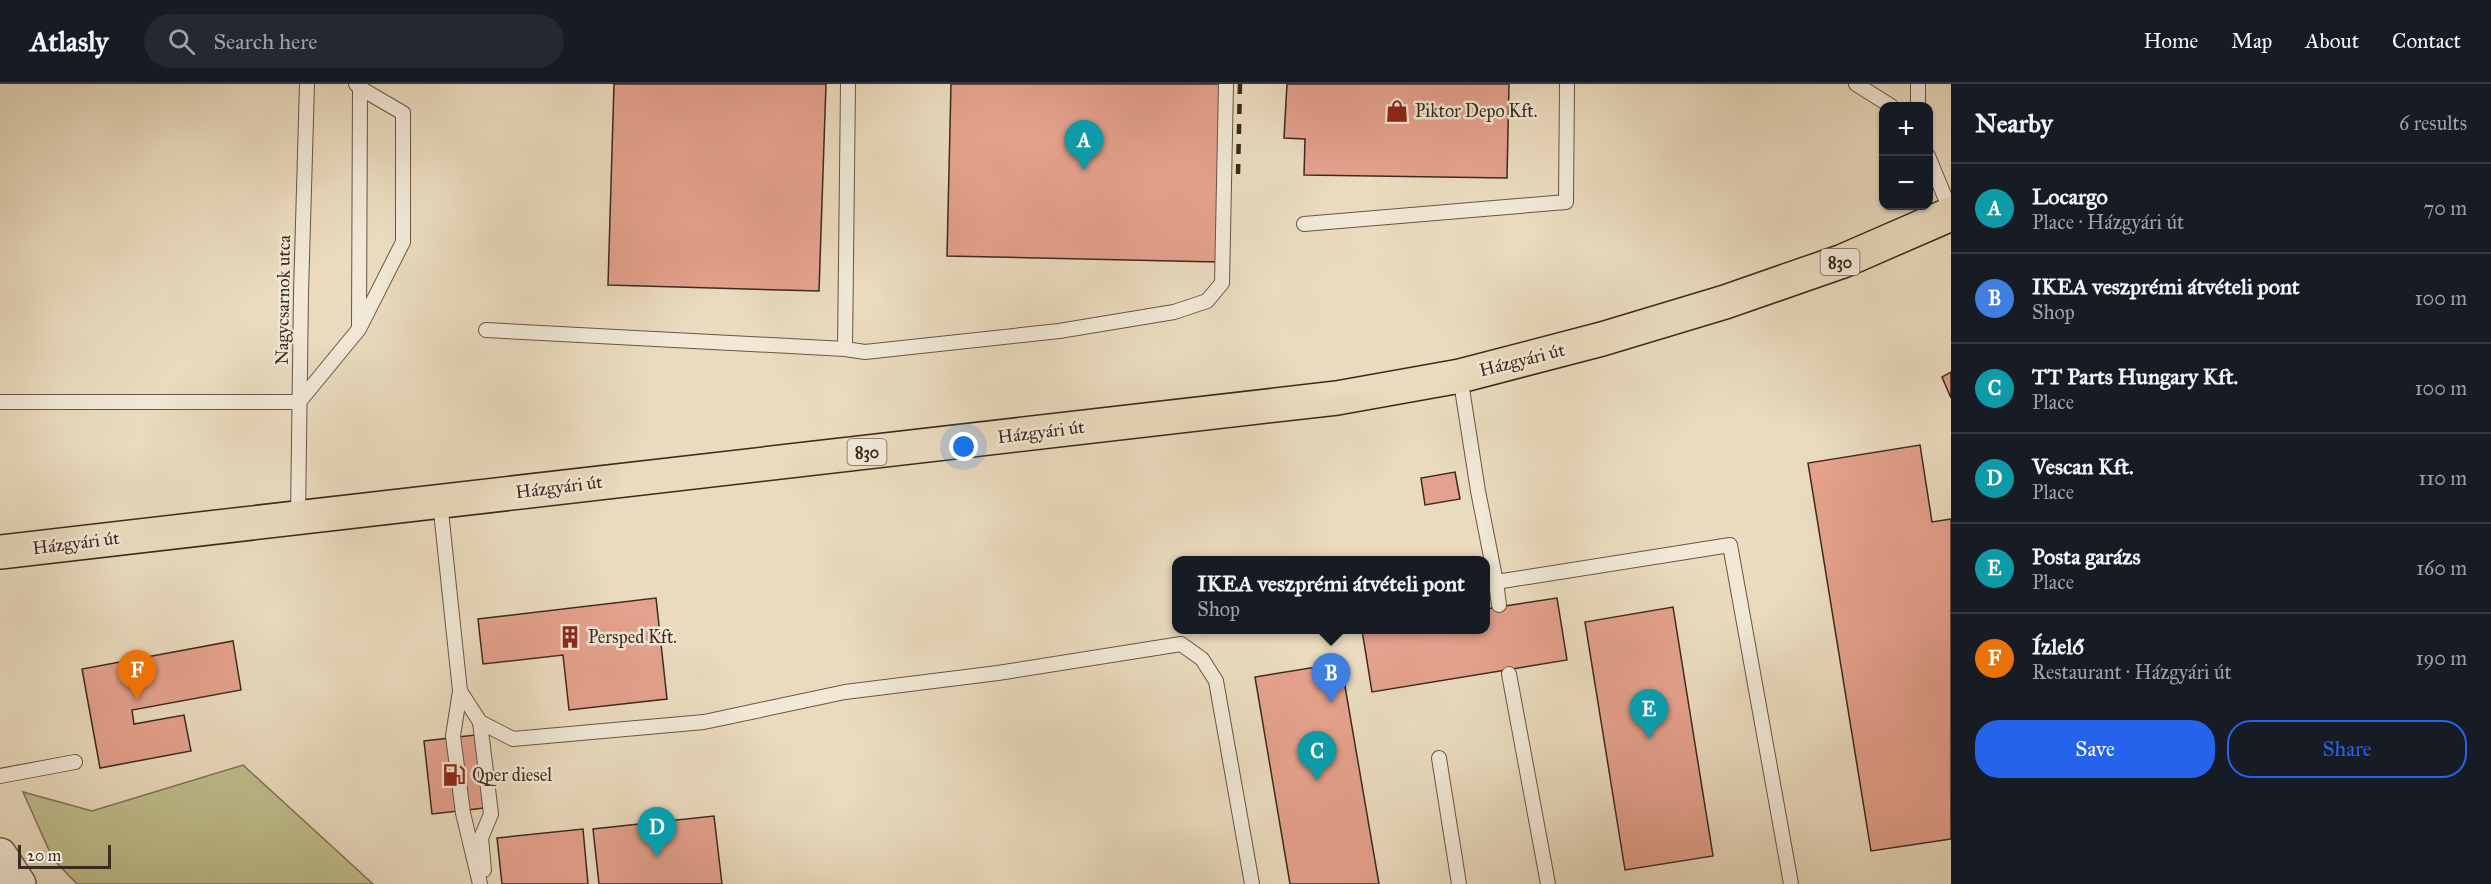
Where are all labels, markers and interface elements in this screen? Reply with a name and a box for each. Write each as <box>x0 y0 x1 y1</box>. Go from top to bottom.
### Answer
search box <box>144 14 564 68</box>
text: Atlasly <box>30 24 108 59</box>
icon: search <box>165 25 198 58</box>
text: Search here <box>213 28 317 55</box>
text: Home <box>2143 28 2198 54</box>
text: Map <box>2231 28 2272 54</box>
text: About <box>2305 28 2359 54</box>
text: Contact <box>2392 28 2461 54</box>
shop icon: Piktor Depo Kft. <box>1384 98 1410 124</box>
place label: Piktor Depo Kft. <box>1415 100 1537 122</box>
map controls <box>1879 102 1933 210</box>
button: + <box>1879 102 1933 156</box>
text: Nearby <box>1975 107 2053 139</box>
text: 6 results <box>2399 111 2467 135</box>
pin: A <box>1064 120 1104 170</box>
button: − <box>1879 156 1933 210</box>
text: Locargo <box>2032 183 2108 210</box>
text: A <box>1988 196 2001 220</box>
text: 70 m <box>2424 196 2467 220</box>
text: Place · Házgyári út <box>2032 210 2184 234</box>
street label: Nagycsarnok utca <box>271 234 296 365</box>
road number: 830 <box>1820 249 1860 275</box>
text: IKEA veszprémi átvételi pont <box>2032 273 2300 300</box>
text: B <box>1988 286 2001 310</box>
text: 100 m <box>2415 286 2467 310</box>
text: Shop <box>2032 300 2075 324</box>
street label: Házgyári út <box>1477 339 1568 382</box>
text: TT Parts Hungary Kft. <box>2032 363 2238 390</box>
text: C <box>1988 376 2001 400</box>
text: 100 m <box>2415 376 2467 400</box>
text: Place <box>2032 390 2074 414</box>
street label: Házgyári út <box>996 416 1086 449</box>
your location <box>949 432 978 461</box>
road number: 830 <box>848 439 886 465</box>
text: Vescan Kft. <box>2032 453 2134 480</box>
text: D <box>1987 466 2002 490</box>
text: 110 m <box>2419 466 2467 490</box>
street label: Házgyári út <box>514 471 604 504</box>
text: Place <box>2032 480 2074 504</box>
street label: Házgyári út <box>31 527 121 560</box>
text: Posta garázs <box>2032 543 2140 570</box>
popup <box>1172 556 1490 634</box>
text: E <box>1987 556 2002 580</box>
text: 160 m <box>2416 556 2467 580</box>
text: IKEA veszprémi átvételi pont <box>1197 570 1465 597</box>
text: Place <box>2032 570 2074 594</box>
text: Shop <box>1197 597 1240 621</box>
building icon: Persped Kft. <box>557 624 583 650</box>
place label: Persped Kft. <box>588 626 677 648</box>
text: Ízlelő <box>2032 633 2084 660</box>
text: F <box>1988 646 2001 670</box>
text: 190 m <box>2416 646 2467 670</box>
pin: F <box>118 650 156 700</box>
pin: B <box>1312 654 1350 703</box>
text: Restaurant · Házgyári út <box>2032 660 2232 684</box>
pin: E <box>1630 690 1668 739</box>
button: Save <box>1975 720 2215 778</box>
button: Share <box>2227 720 2467 778</box>
pin: C <box>1298 732 1336 781</box>
fuel station icon: Qper diesel <box>441 762 467 788</box>
place label: Qper diesel <box>472 764 552 786</box>
pin: D <box>638 808 676 857</box>
scale bar <box>18 842 111 870</box>
text: 20 m <box>27 846 61 865</box>

